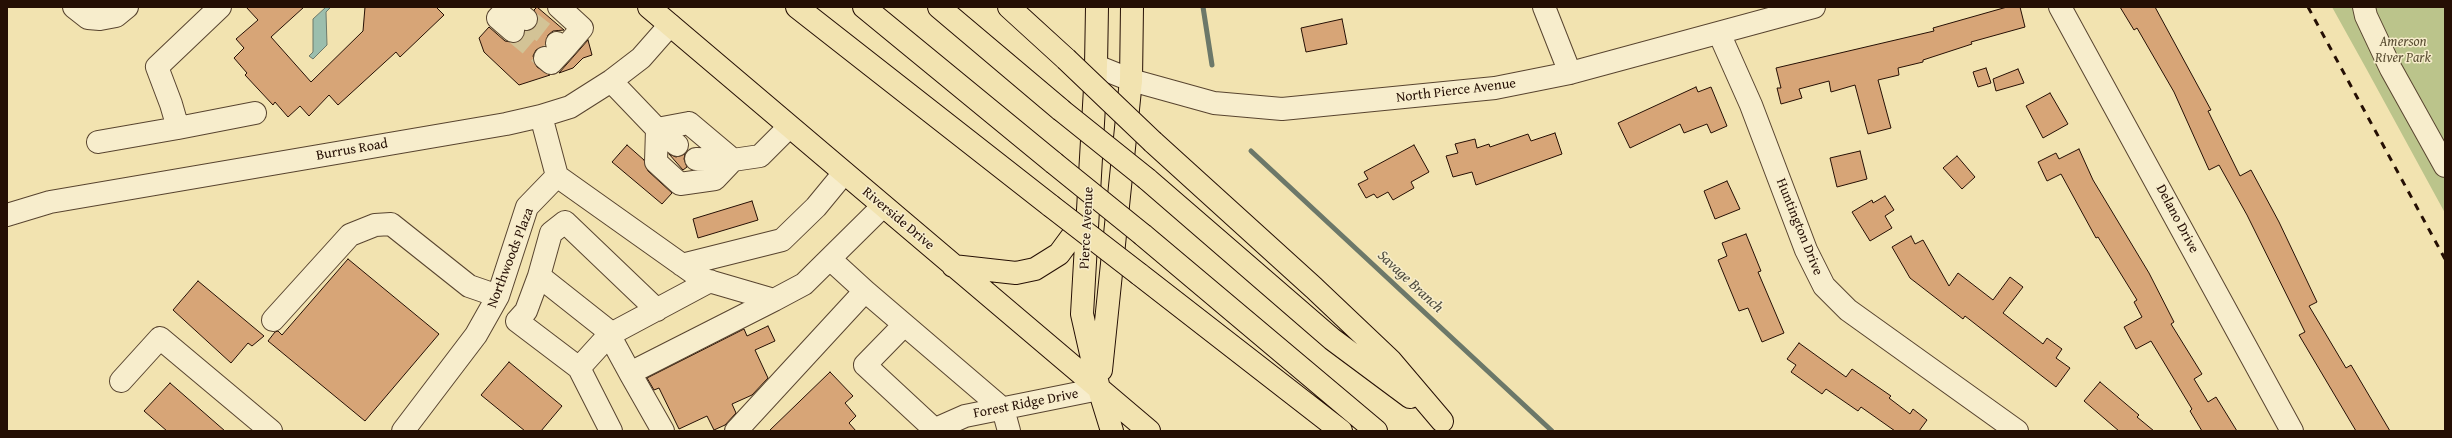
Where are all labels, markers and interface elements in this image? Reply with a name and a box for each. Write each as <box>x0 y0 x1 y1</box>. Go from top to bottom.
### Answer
park label: Amerson River Park <box>2375 34 2431 66</box>
street label: North Pierce Avenue <box>1395 75 1517 107</box>
street label: Burrus Road <box>315 135 389 165</box>
street label: Huntington Drive <box>1772 176 1826 278</box>
street label: Delano Drive <box>2152 182 2202 256</box>
street label: Riverside Drive <box>859 184 937 254</box>
street label: Pierce Avenue <box>1076 186 1098 270</box>
street label: Northwoods Plaza <box>484 206 538 310</box>
water label: Savage Branch <box>1373 247 1447 317</box>
street label: Forest Ridge Drive <box>972 386 1080 422</box>

